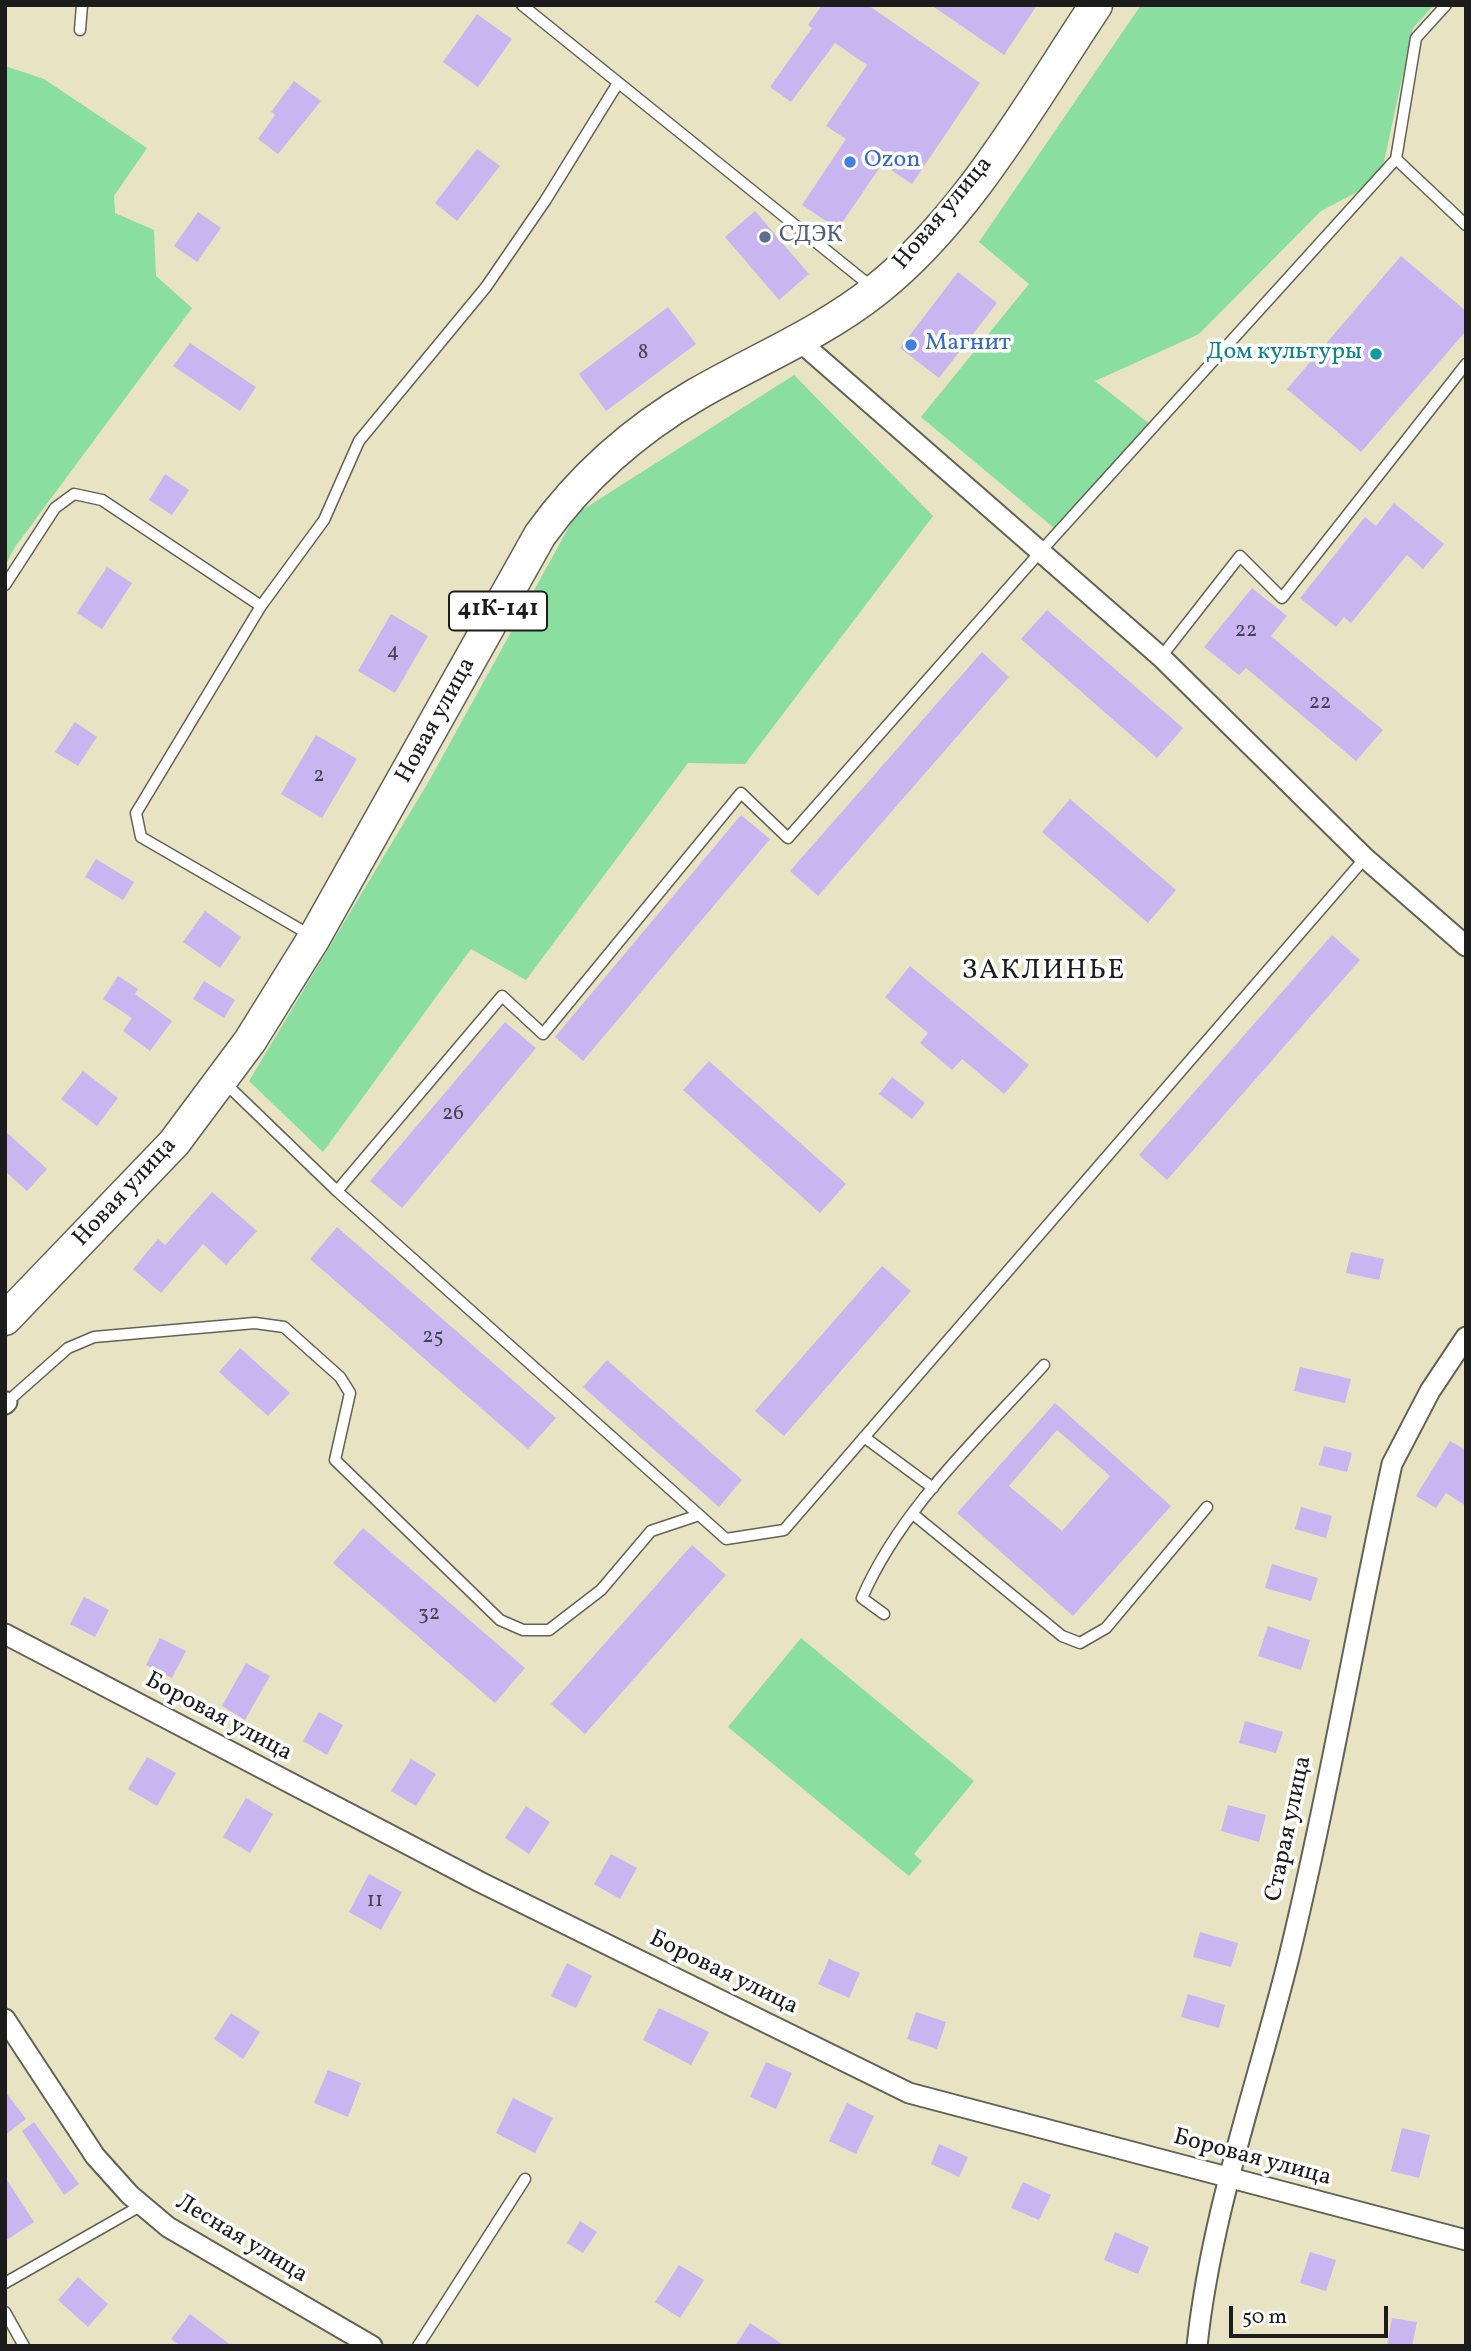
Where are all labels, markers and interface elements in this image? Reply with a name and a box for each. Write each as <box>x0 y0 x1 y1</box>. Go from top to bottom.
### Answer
place label: Ozon <box>864 148 921 176</box>
street label: Новая улица <box>888 151 1000 277</box>
marker: Ozon <box>842 154 858 170</box>
place label: СДЭК <box>779 223 843 251</box>
marker: СДЭК <box>757 229 773 245</box>
place label: Магнит <box>925 331 1011 359</box>
marker: Магнит <box>903 337 919 353</box>
place label: Дом культуры <box>1206 340 1362 368</box>
house number: 8 <box>638 341 648 367</box>
marker: Дом культуры <box>1368 346 1384 362</box>
road number: 41К-141 <box>449 592 547 631</box>
house number: 22 <box>1235 619 1257 645</box>
house number: 4 <box>387 640 399 666</box>
street label: Новая улица <box>391 653 483 789</box>
house number: 22 <box>1309 691 1331 717</box>
house number: 2 <box>313 764 325 790</box>
district label: ЗАКЛИНЬЕ <box>963 956 1125 990</box>
house number: 26 <box>442 1102 464 1128</box>
street label: Новая улица <box>68 1132 184 1254</box>
house number: 25 <box>422 1325 444 1351</box>
house number: 32 <box>418 1602 440 1628</box>
street label: Боровая улица <box>140 1667 296 1769</box>
street label: Старая улица <box>1261 1754 1319 1904</box>
house number: 11 <box>367 1889 383 1915</box>
street label: Боровая улица <box>644 1925 802 2023</box>
street label: Боровая улица <box>1170 2124 1334 2194</box>
street label: Лесная улица <box>170 2189 312 2291</box>
scale bar <box>1233 2292 1392 2336</box>
text: 50 m <box>1242 2303 1287 2332</box>

